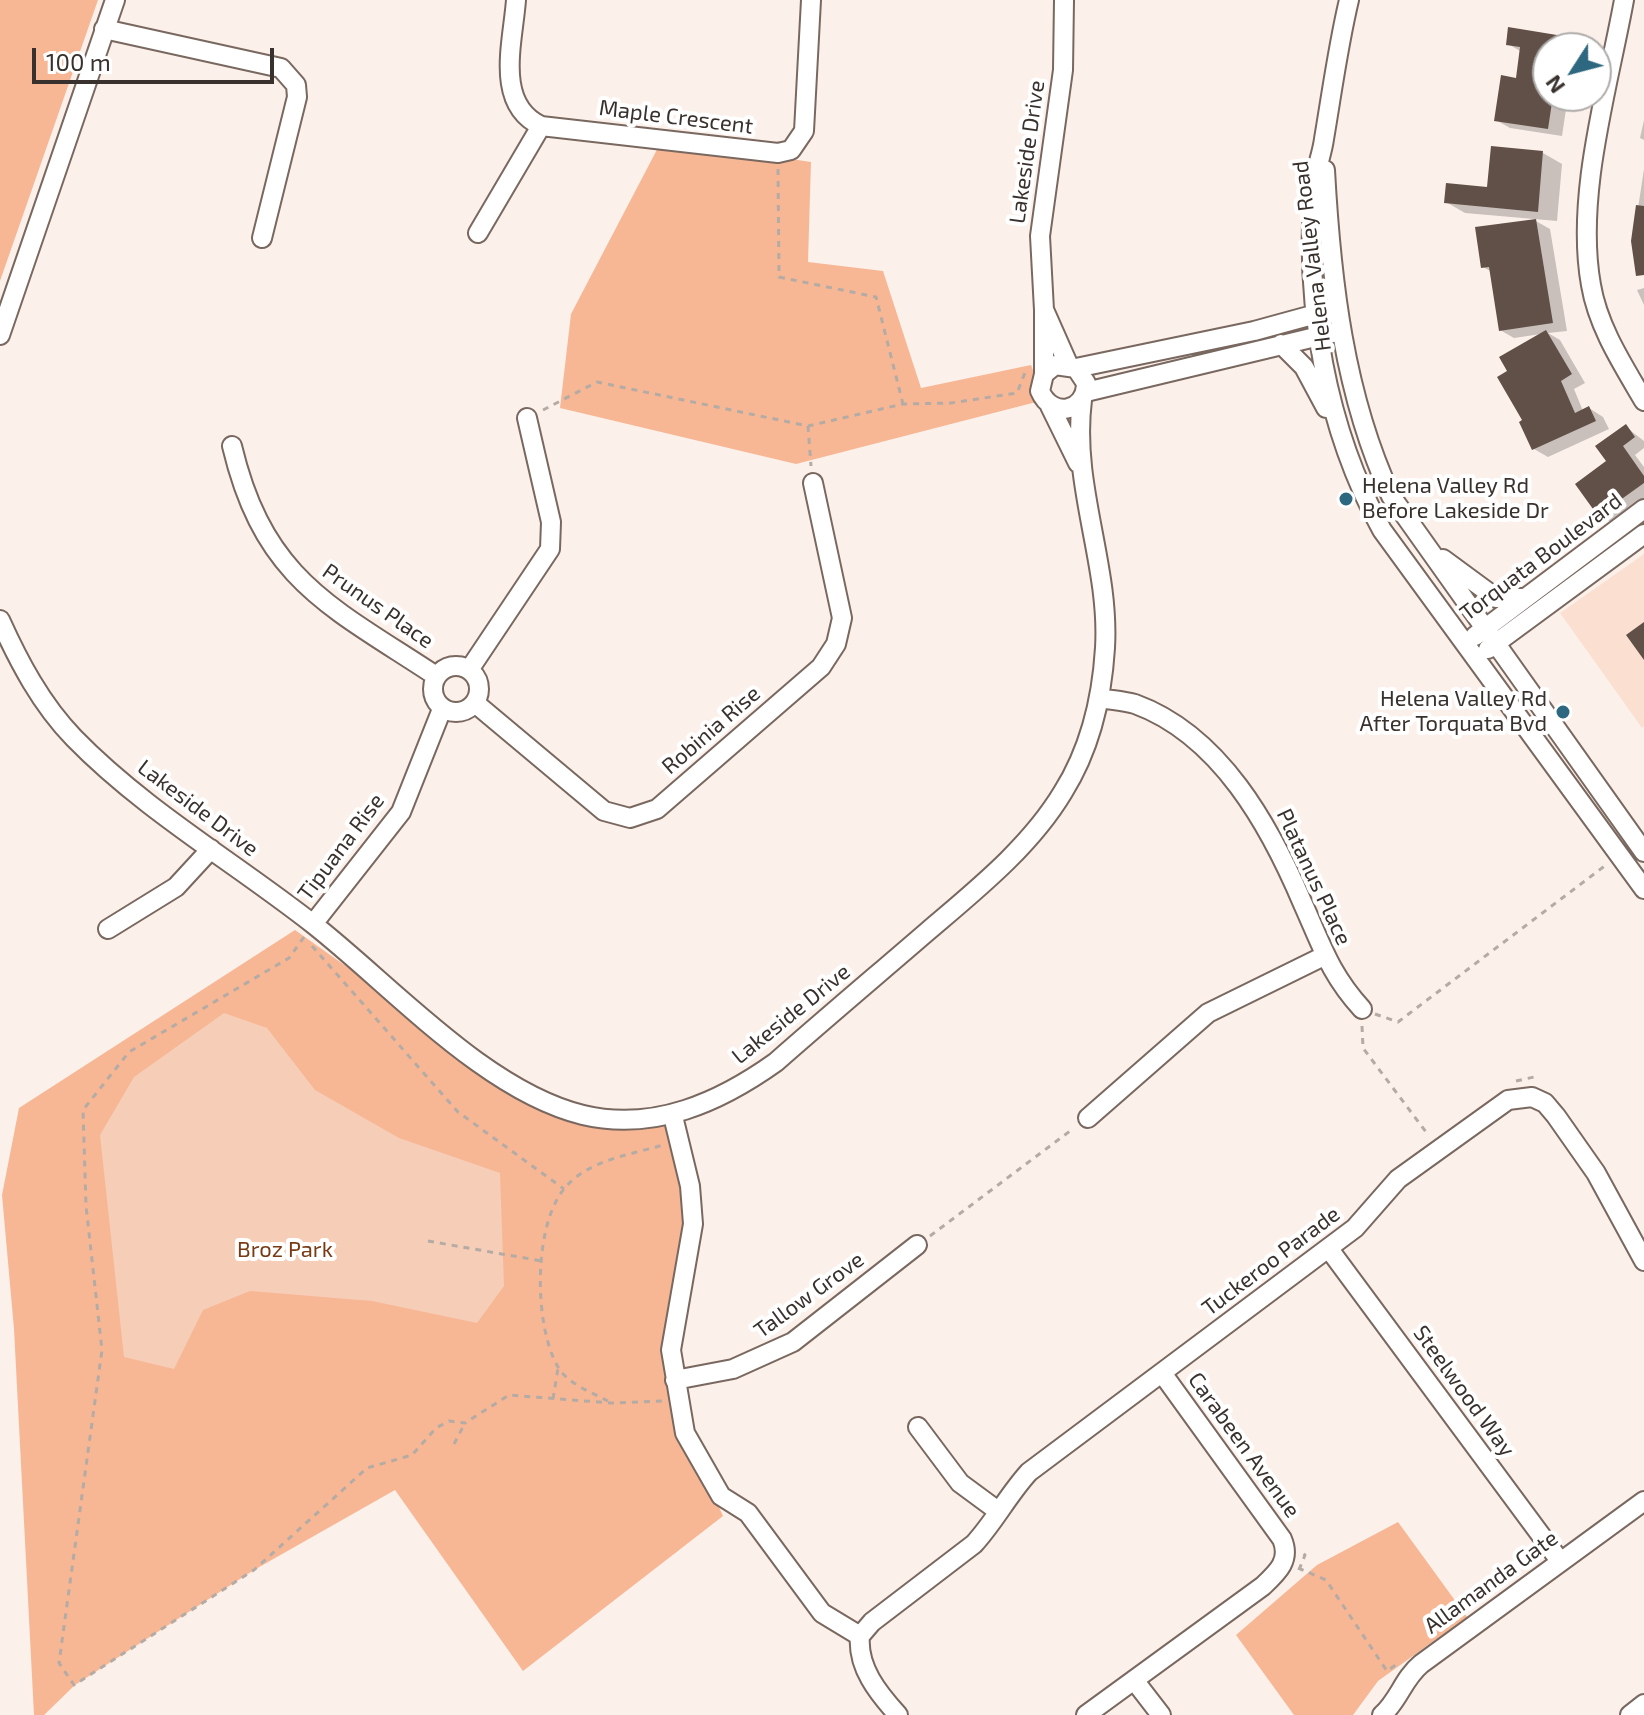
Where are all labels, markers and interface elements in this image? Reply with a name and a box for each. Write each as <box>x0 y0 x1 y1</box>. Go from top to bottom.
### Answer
scale bar <box>36 32 278 82</box>
north arrow <box>1532 32 1612 112</box>
text: 100 m <box>46 47 111 76</box>
text: N <box>1539 71 1569 99</box>
street label: Lakeside Drive <box>1004 79 1050 225</box>
street label: Maple Crescent <box>597 94 755 140</box>
street label: Helena Valley Road <box>1287 159 1337 353</box>
place label: Helena Valley Rd Before Lakeside Dr <box>1362 473 1549 524</box>
street label: Torquata Boulevard <box>1455 488 1627 626</box>
marker: Helena Valley Rd Before Lakeside Dr <box>1337 490 1355 508</box>
street label: Prunus Place <box>317 558 439 654</box>
street label: Robinia Rise <box>657 680 765 780</box>
place label: Helena Valley Rd After Torquata Bvd <box>1359 686 1547 738</box>
marker: Helena Valley Rd After Torquata Bvd <box>1554 703 1572 721</box>
street label: Lakeside Drive <box>132 754 264 862</box>
street label: Tipuana Rise <box>292 788 390 906</box>
street label: Platanus Place <box>1271 805 1357 949</box>
street label: Lakeside Drive <box>727 958 855 1070</box>
street label: Tuckeroo Parade <box>1197 1201 1345 1321</box>
park label: Broz Park <box>237 1237 333 1263</box>
street label: Tallow Grove <box>749 1246 869 1344</box>
street label: Steelwood Way <box>1408 1320 1520 1462</box>
street label: Carabeen Avenue <box>1182 1367 1306 1523</box>
street label: Allamanda Gate <box>1419 1525 1563 1639</box>

